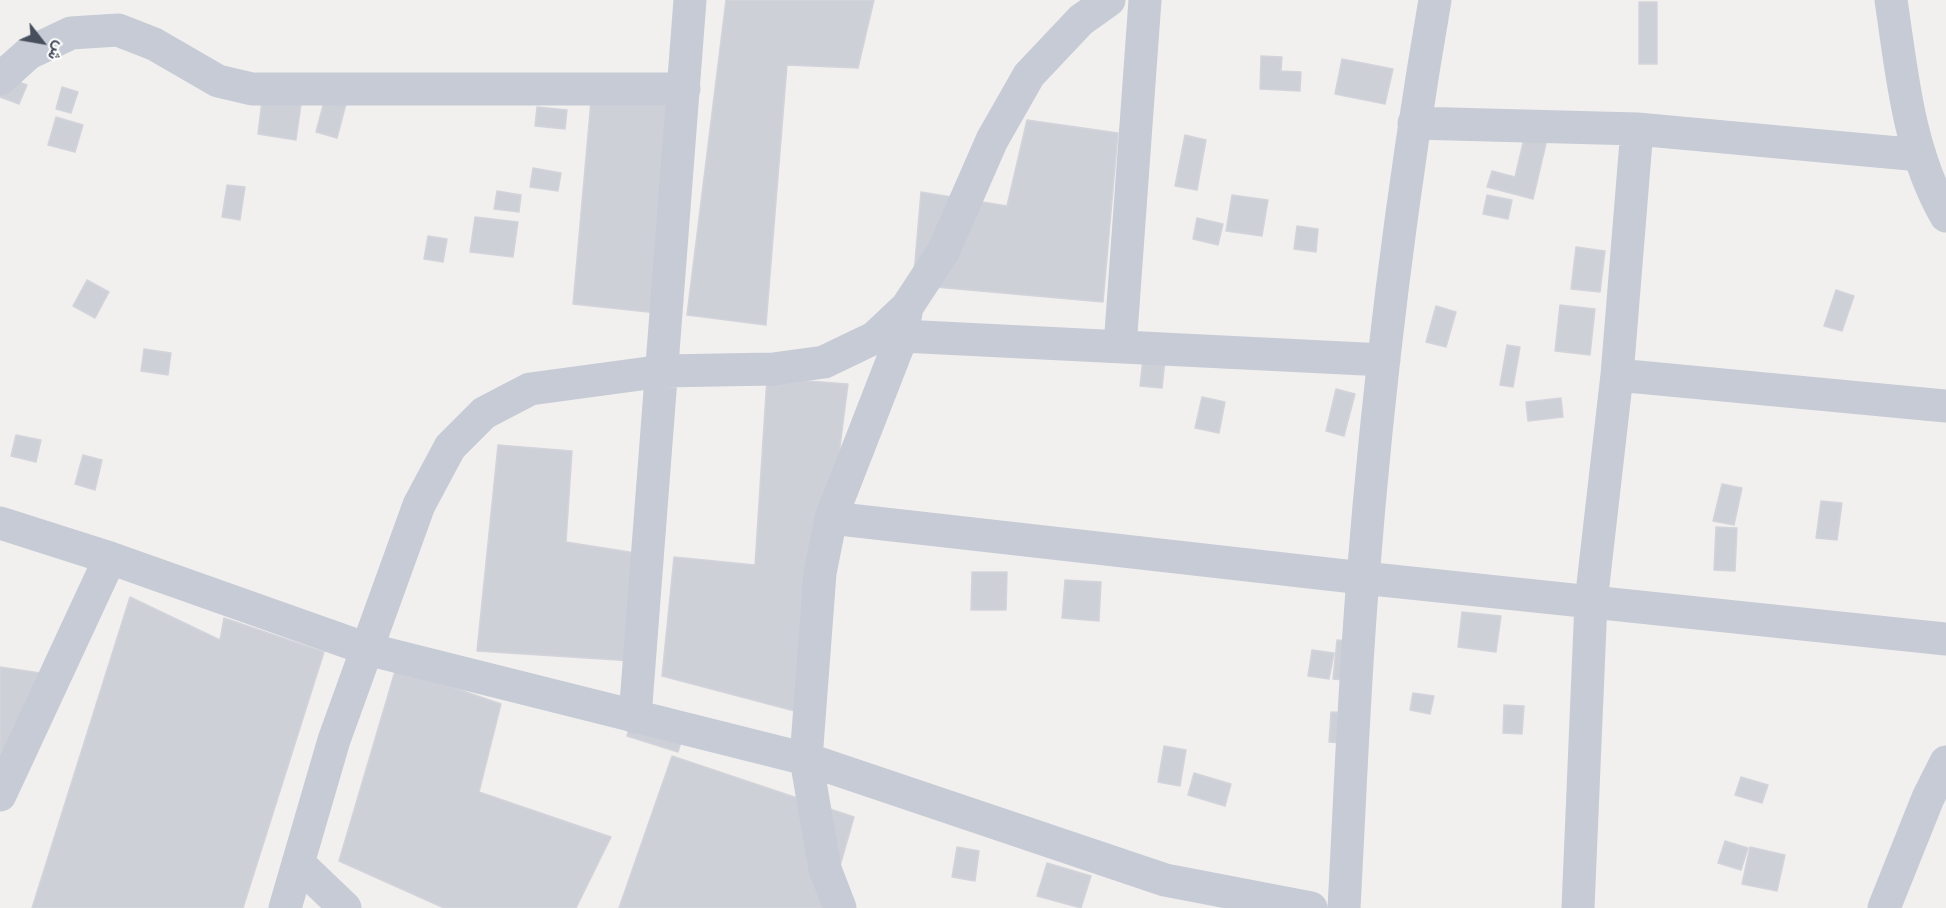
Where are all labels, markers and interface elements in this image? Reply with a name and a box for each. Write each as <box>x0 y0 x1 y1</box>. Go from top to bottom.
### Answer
north arrow <box>12 12 72 72</box>
text: ش <box>45 38 70 64</box>

